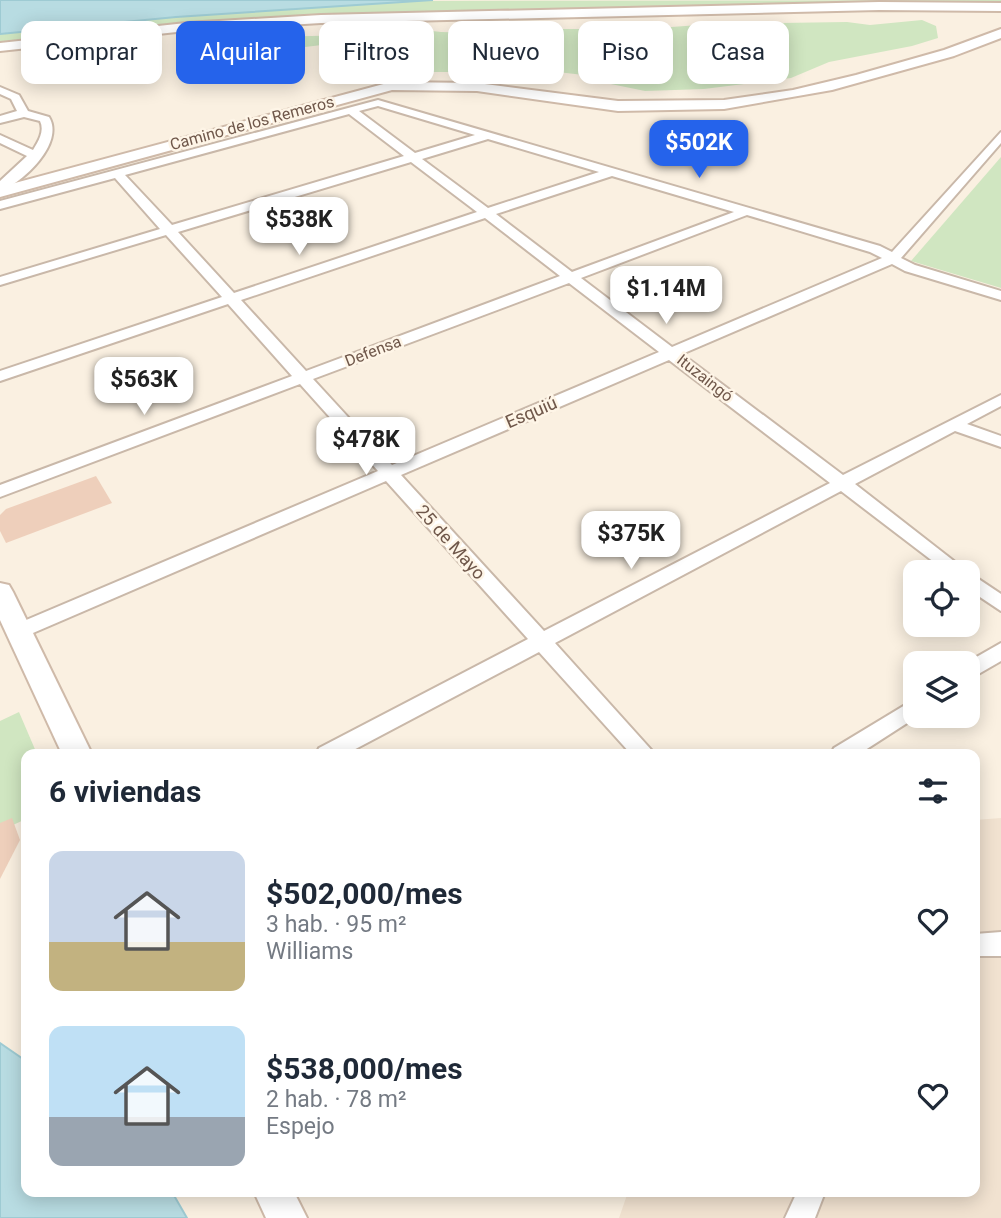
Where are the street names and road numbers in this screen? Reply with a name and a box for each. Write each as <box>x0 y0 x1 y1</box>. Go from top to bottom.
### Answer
street label: Camino de los Remeros <box>168 92 336 154</box>
street label: Defensa <box>342 332 404 370</box>
street label: Ituzaingó <box>673 350 737 406</box>
street label: Esquiú <box>502 392 560 432</box>
street label: 25 de Mayo <box>412 500 490 584</box>

